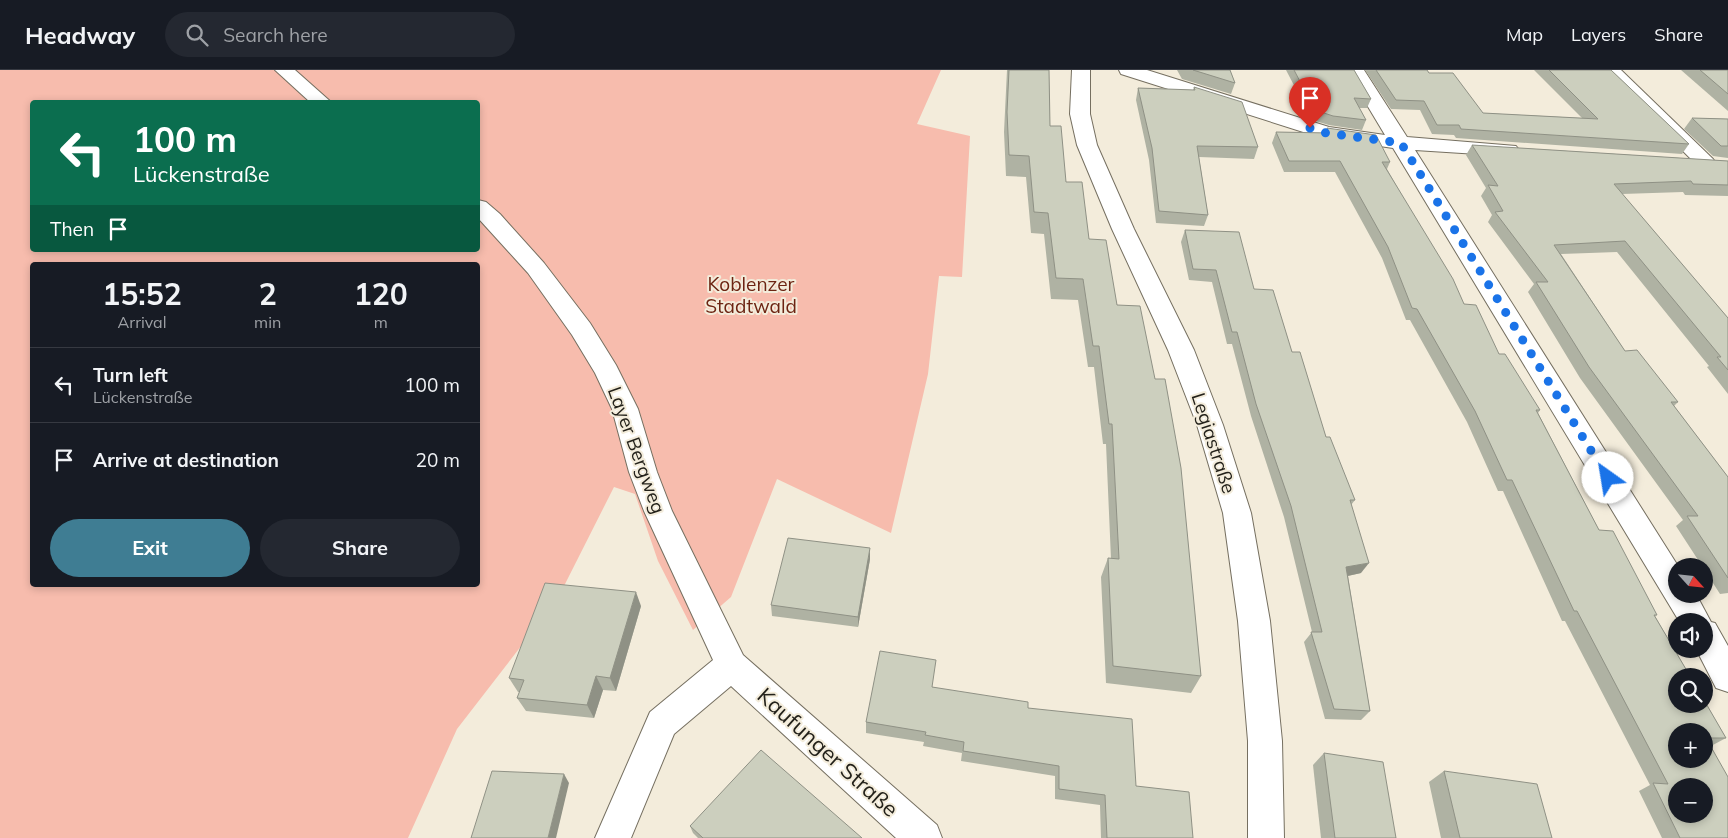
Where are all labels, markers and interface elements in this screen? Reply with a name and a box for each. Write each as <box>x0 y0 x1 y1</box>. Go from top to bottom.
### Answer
search box <box>165 12 515 57</box>
text: Headway <box>25 20 135 50</box>
icon: search <box>183 21 211 49</box>
text: Search here <box>223 23 328 47</box>
text: Map <box>1506 23 1543 46</box>
text: Layers <box>1571 23 1626 46</box>
text: Share <box>1654 23 1703 46</box>
pin <box>1289 77 1331 128</box>
icon: arrive <box>1296 84 1324 112</box>
text: 100 m <box>133 117 237 161</box>
icon: left <box>50 120 115 185</box>
text: Lückenstraße <box>133 160 270 188</box>
icon: arrive <box>104 215 132 243</box>
text: Then <box>50 217 94 241</box>
park label: Koblenzer Stadtwald <box>705 272 797 318</box>
text: 15:52 <box>102 275 182 313</box>
text: 2 <box>259 275 277 313</box>
text: 120 <box>354 275 408 313</box>
text: Arrival <box>118 312 167 332</box>
text: min <box>254 312 281 332</box>
text: m <box>374 312 388 332</box>
text: Turn left <box>93 363 168 387</box>
icon: left <box>50 371 78 399</box>
text: 100 m <box>404 373 460 397</box>
street label: Layer Bergweg <box>603 383 671 517</box>
text: Lückenstraße <box>93 387 192 407</box>
street label: Legiastraße <box>1186 390 1242 496</box>
icon: arrive <box>50 446 78 474</box>
text: Arrive at destination <box>93 448 279 472</box>
text: 20 m <box>416 448 460 472</box>
position arrow <box>1581 451 1633 503</box>
button: Exit <box>50 519 250 577</box>
button: Share <box>260 519 460 577</box>
north arrow <box>1668 558 1712 602</box>
map controls <box>1668 558 1713 823</box>
button: sound <box>1668 613 1713 658</box>
button: search <box>1668 668 1713 713</box>
street label: Kaufunger Straße <box>752 681 904 823</box>
button: + <box>1668 723 1713 768</box>
button: − <box>1668 778 1713 823</box>

